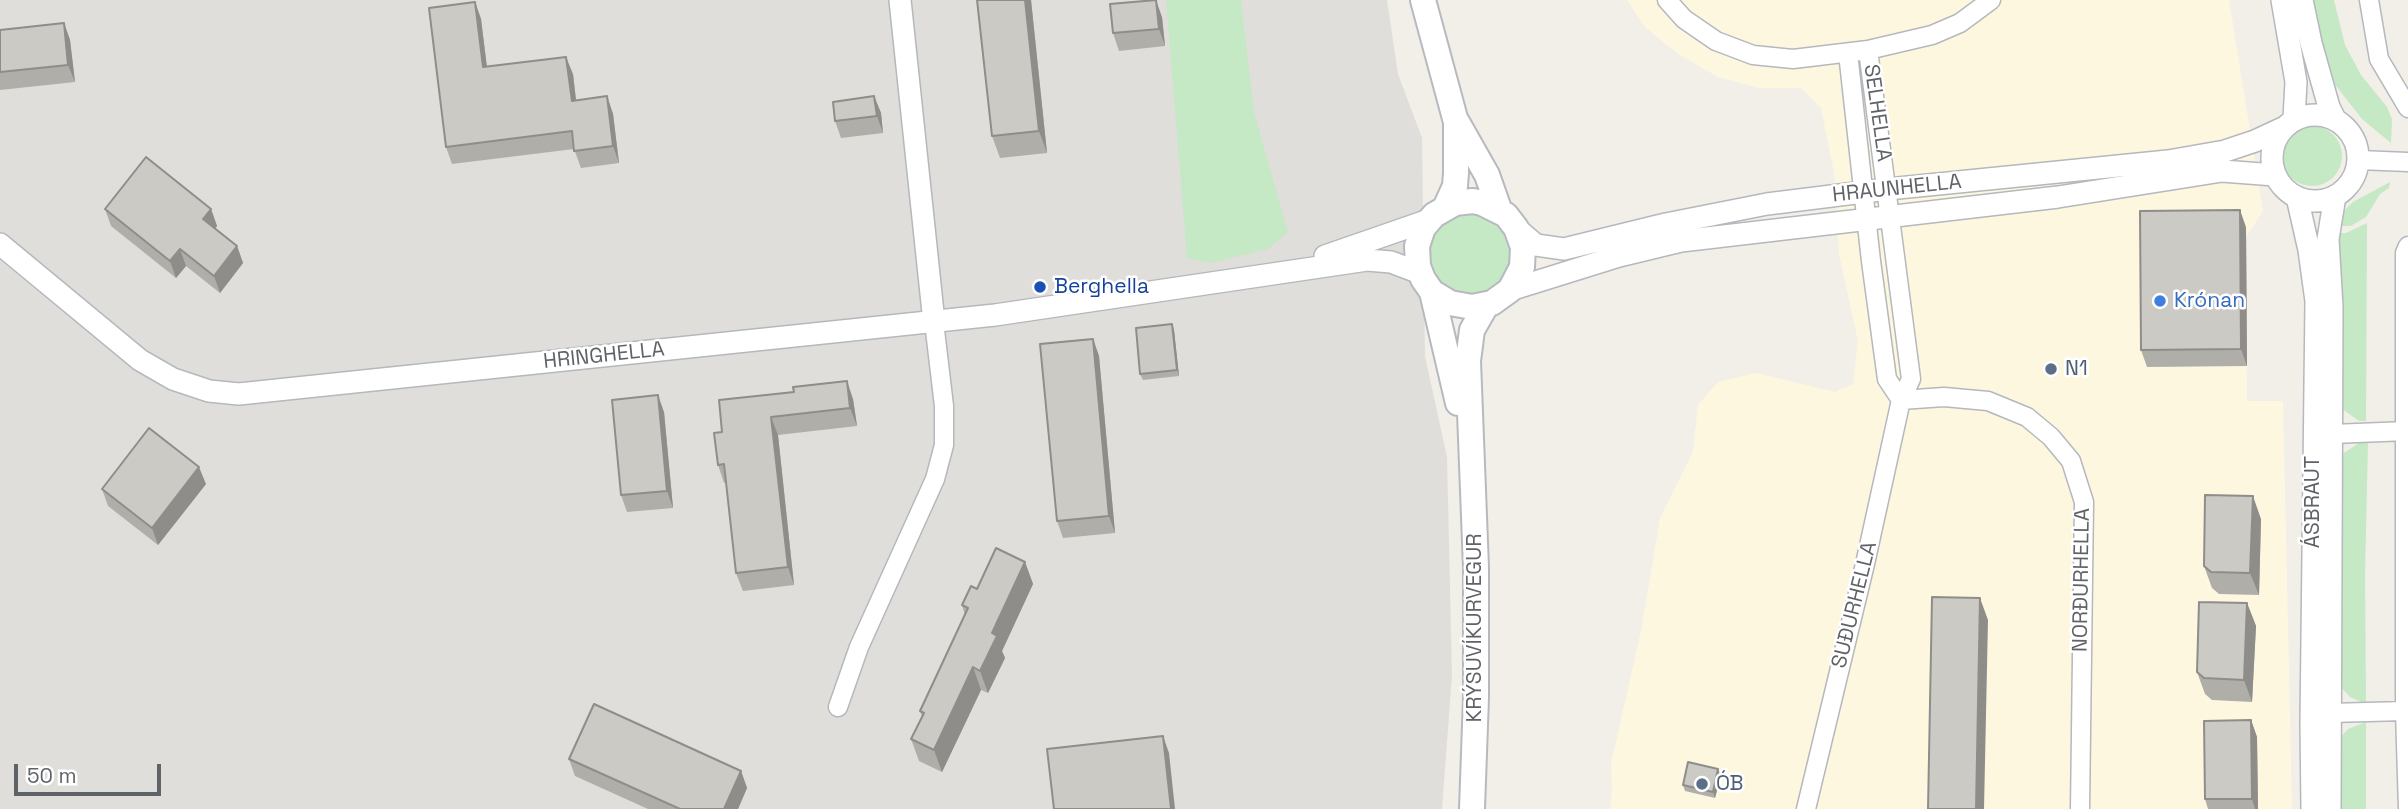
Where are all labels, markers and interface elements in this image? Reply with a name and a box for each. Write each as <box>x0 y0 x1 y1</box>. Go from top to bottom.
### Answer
street label: SELHELLA <box>1858 63 1896 163</box>
street label: HRAUNHELLA <box>1831 170 1963 208</box>
place label: Berghella <box>1054 274 1149 300</box>
marker: Berghella <box>1032 279 1048 295</box>
place label: Krónan <box>2174 288 2245 314</box>
marker: Krónan <box>2152 293 2168 309</box>
street label: HRINGHELLA <box>542 337 666 375</box>
place label: N1 <box>2065 356 2088 382</box>
marker: N1 <box>2043 361 2059 377</box>
street label: ÁSBRAUT <box>2300 456 2326 548</box>
street label: NORÐURHELLA <box>2068 508 2096 652</box>
street label: KRÝSUVÍKURVEGUR <box>1462 534 1488 722</box>
street label: SUÐURHELLA <box>1827 539 1883 671</box>
scale bar <box>18 750 164 794</box>
text: 50 m <box>27 762 77 789</box>
place label: ÓB <box>1716 771 1743 797</box>
marker: ÓB <box>1694 776 1710 792</box>

